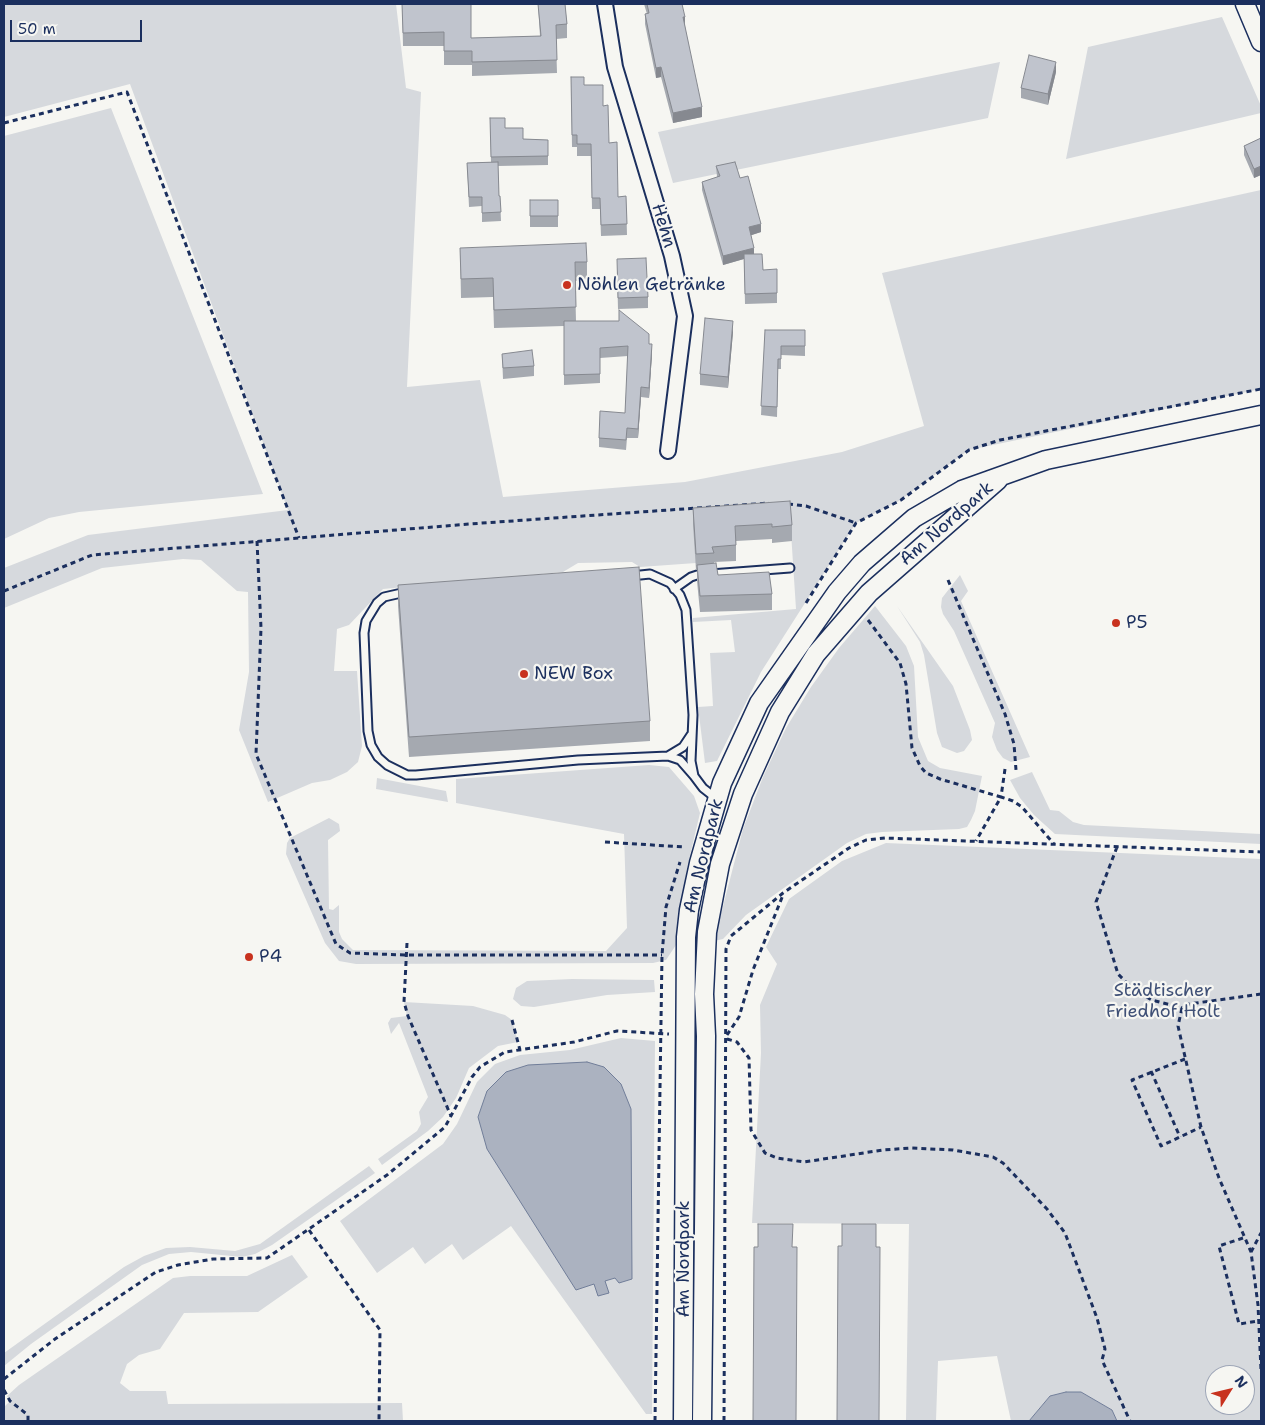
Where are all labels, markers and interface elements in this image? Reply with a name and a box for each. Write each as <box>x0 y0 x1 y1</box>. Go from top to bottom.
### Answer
scale bar <box>12 10 145 42</box>
text: 50 m <box>18 19 56 39</box>
street label: Hehn <box>646 201 680 251</box>
place label: Nöhlen Getränke <box>577 274 726 296</box>
marker: Nöhlen Getränke <box>561 279 573 291</box>
street label: Am Nordpark <box>896 477 998 571</box>
place label: P5 <box>1126 612 1147 634</box>
marker: P5 <box>1110 617 1122 629</box>
place label: NEW Box <box>534 663 613 685</box>
marker: NEW Box <box>518 668 530 680</box>
street label: Am Nordpark <box>679 797 729 915</box>
place label: P4 <box>259 946 282 968</box>
marker: P4 <box>243 951 255 963</box>
park label: Städtischer Friedhof Holt <box>1106 980 1220 1022</box>
street label: Am Nordpark <box>673 1200 695 1318</box>
north arrow <box>1205 1365 1255 1415</box>
text: N <box>1231 1372 1252 1392</box>

